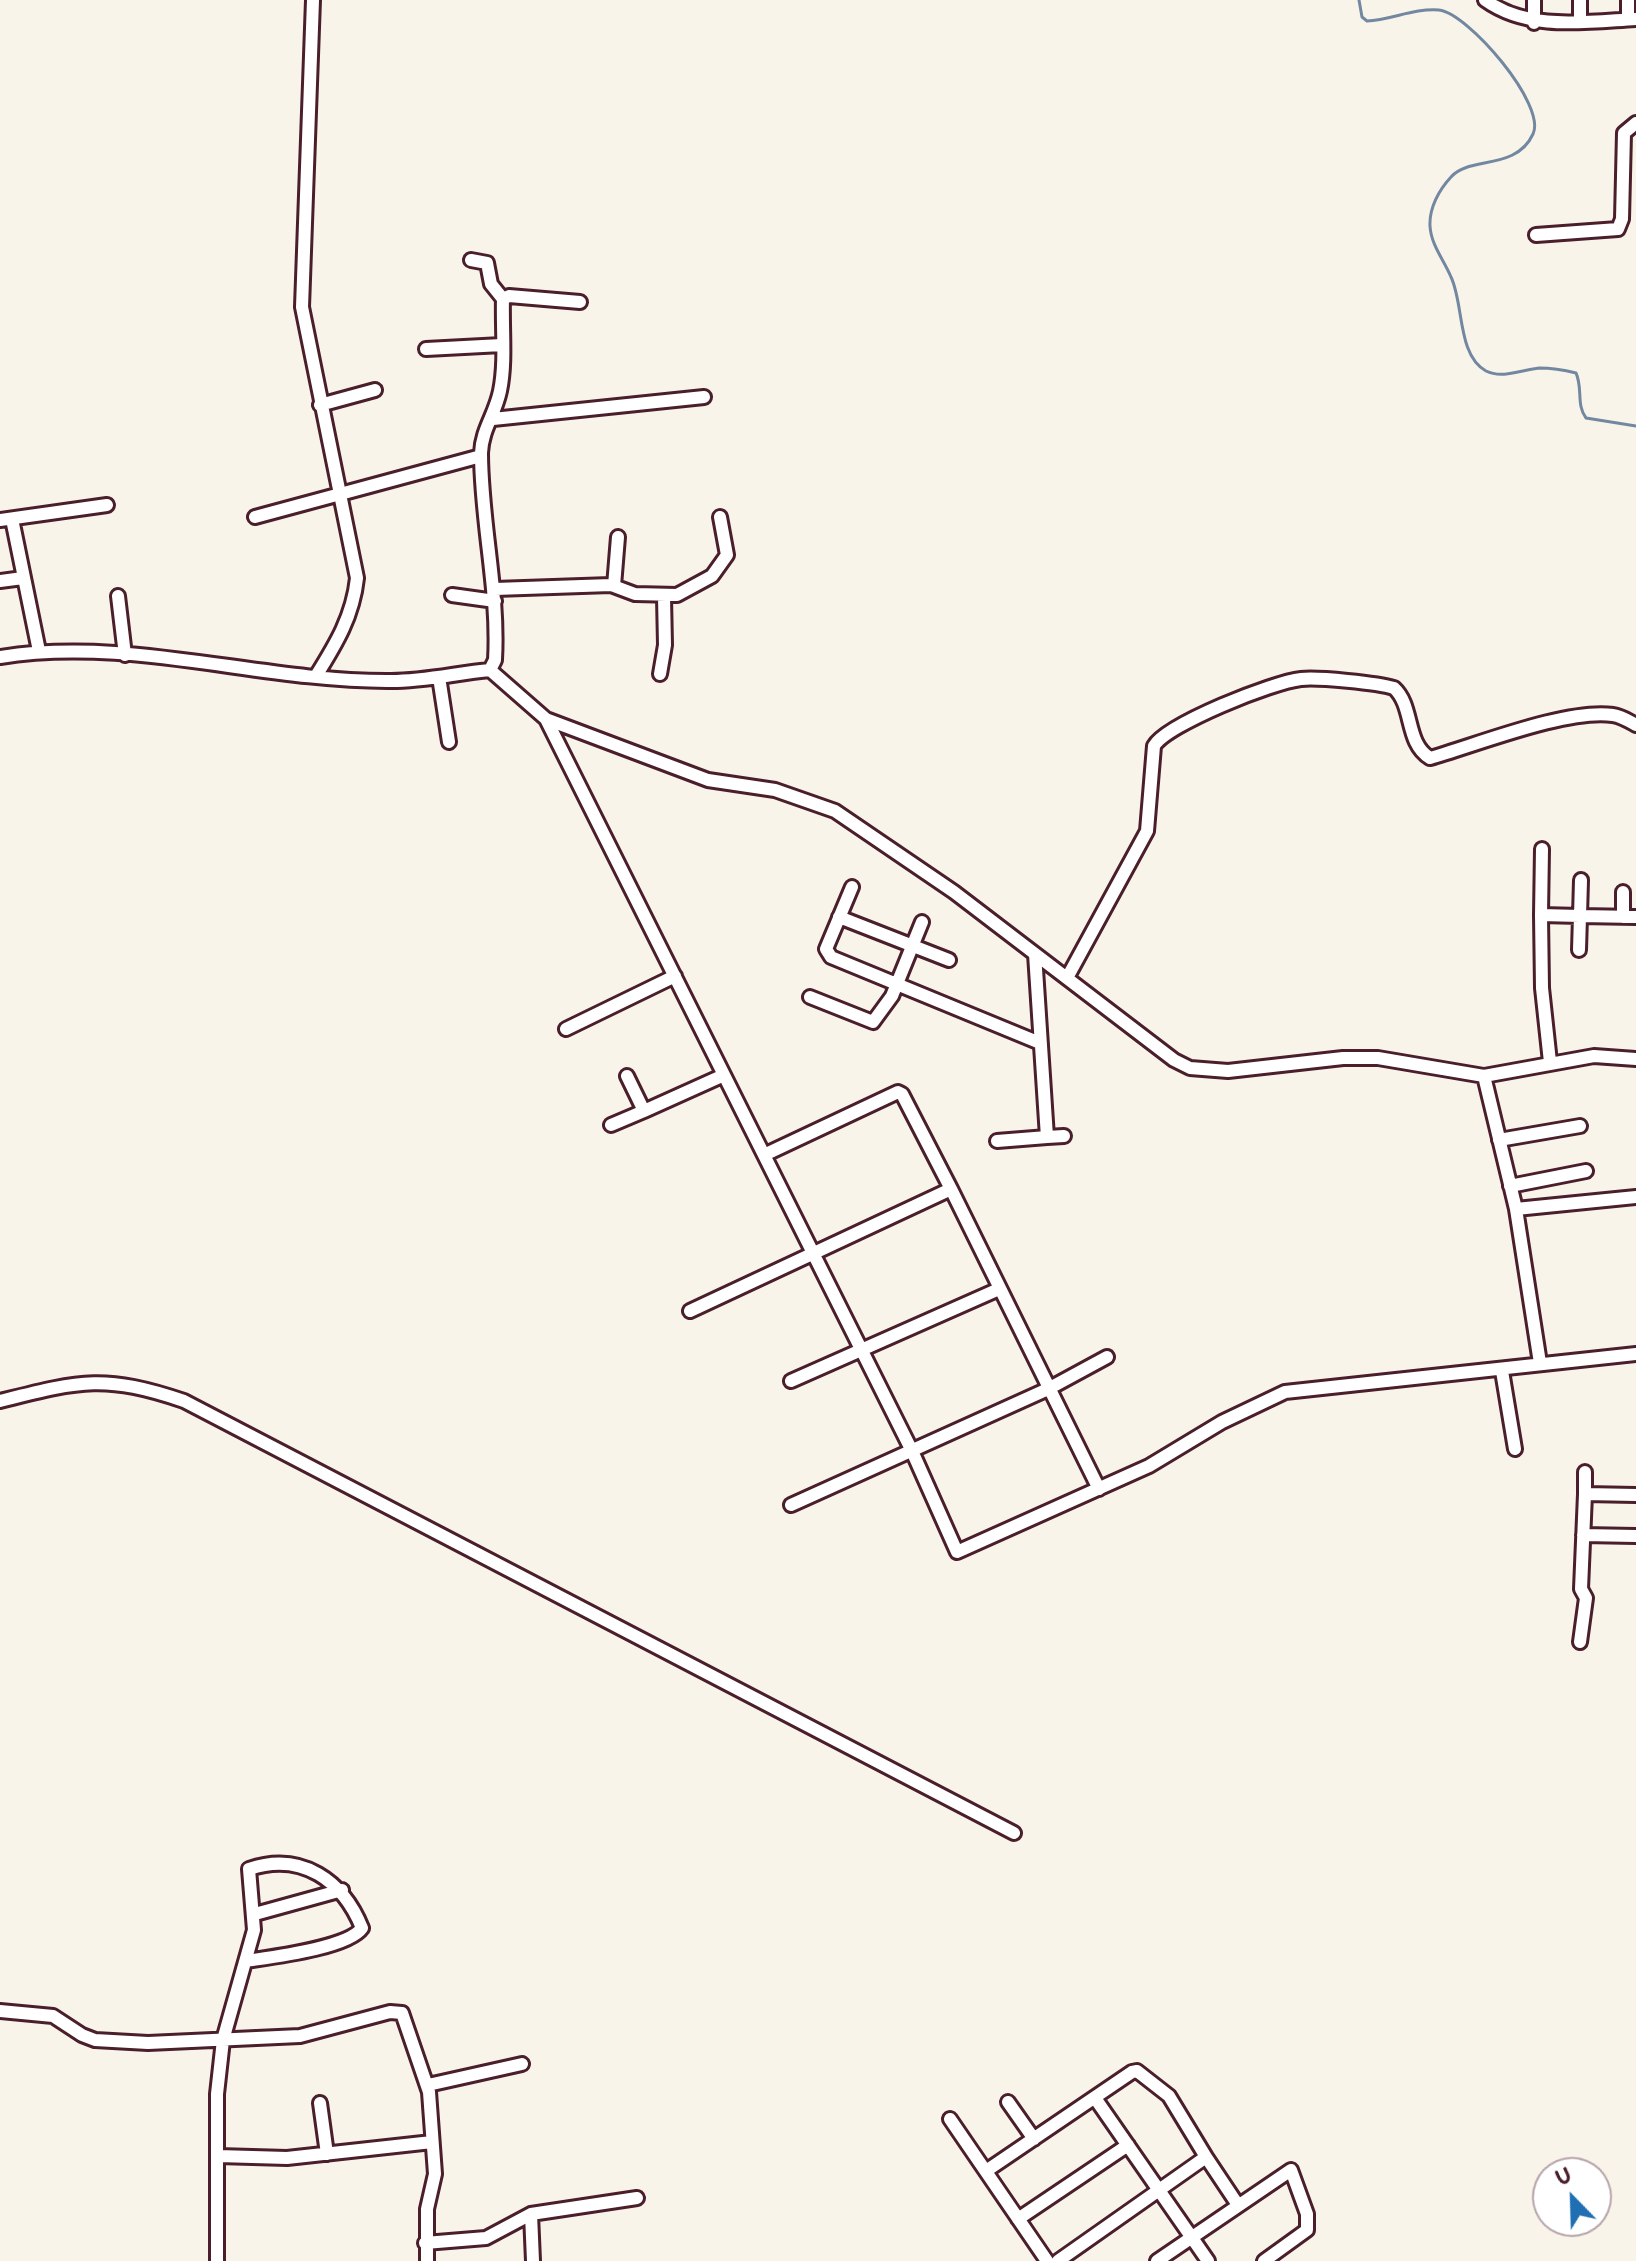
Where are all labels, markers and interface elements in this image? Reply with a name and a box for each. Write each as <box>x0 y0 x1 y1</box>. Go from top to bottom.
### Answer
north arrow <box>1532 2157 1612 2237</box>
text: U <box>1551 2161 1575 2192</box>

